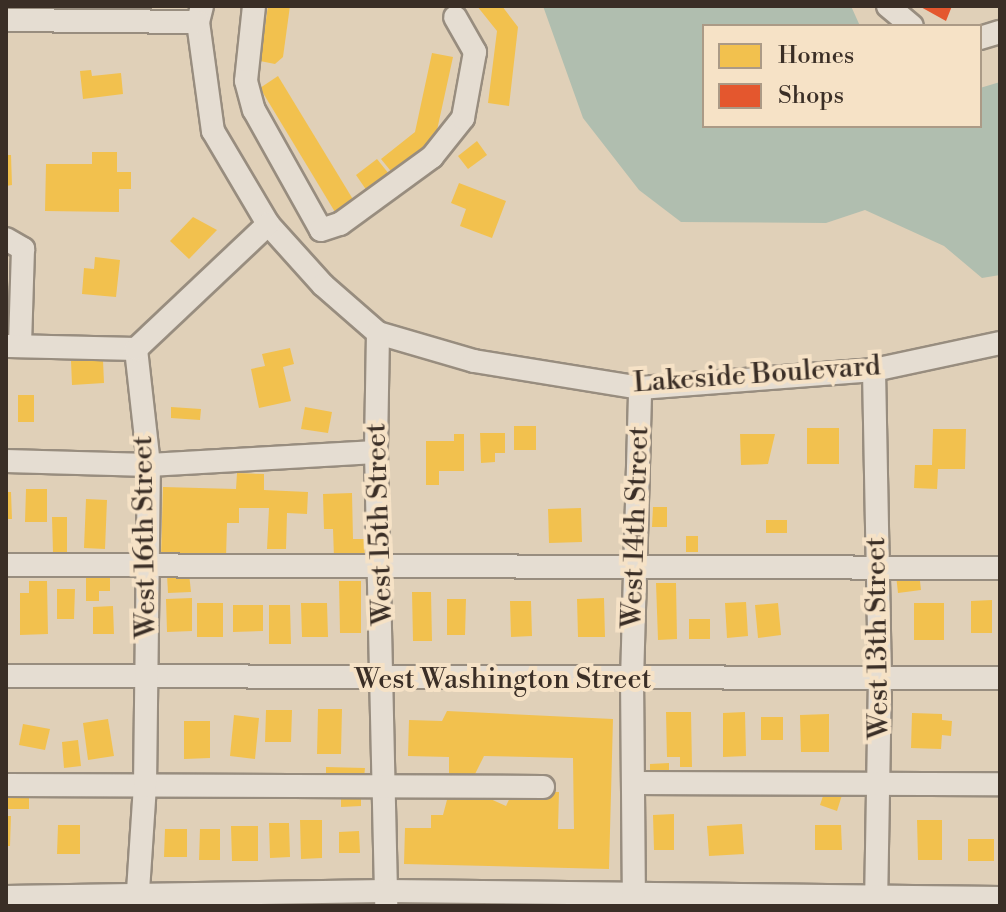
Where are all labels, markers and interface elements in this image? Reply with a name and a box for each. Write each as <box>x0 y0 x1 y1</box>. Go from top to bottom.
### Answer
legend <box>702 24 982 128</box>
text: Homes <box>778 41 854 71</box>
text: Shops <box>778 81 844 111</box>
street label: Lakeside Boulevard <box>632 350 882 400</box>
street label: West 15th Street <box>360 422 400 626</box>
street label: West 14th Street <box>616 425 656 629</box>
street label: West 16th Street <box>126 435 164 639</box>
street label: West 13th Street <box>859 537 897 739</box>
street label: West Washington Street <box>355 663 651 697</box>

